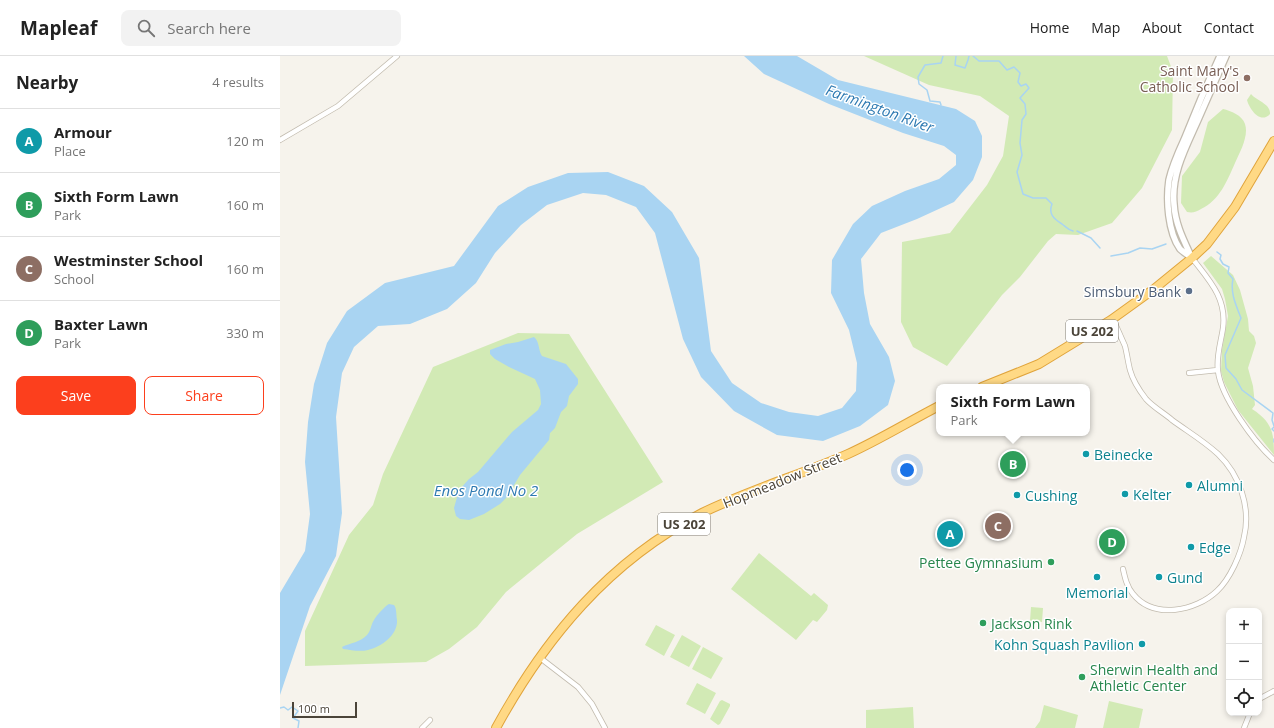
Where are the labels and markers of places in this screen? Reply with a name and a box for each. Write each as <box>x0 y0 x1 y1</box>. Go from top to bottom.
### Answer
place label: Saint Mary's Catholic School <box>1140 61 1239 96</box>
marker: Saint Mary's Catholic School <box>1242 73 1252 83</box>
place label: Simsbury Bank <box>1084 282 1182 301</box>
marker: Simsbury Bank <box>1184 286 1194 296</box>
place label: Beinecke <box>1094 445 1153 464</box>
pin: B <box>1000 449 1026 479</box>
marker: Beinecke <box>1081 449 1091 459</box>
place label: Alumni <box>1197 476 1243 495</box>
marker: Alumni <box>1184 480 1194 490</box>
place label: Kelter <box>1133 485 1172 504</box>
place label: Cushing <box>1025 486 1078 505</box>
marker: Kelter <box>1120 489 1130 499</box>
marker: Cushing <box>1012 490 1022 500</box>
pin: C <box>985 511 1011 541</box>
pin: A <box>937 519 963 549</box>
pin: D <box>1099 527 1125 557</box>
place label: Edge <box>1199 538 1231 557</box>
marker: Edge <box>1186 542 1196 552</box>
place label: Pettee Gymnasium <box>919 553 1043 572</box>
marker: Pettee Gymnasium <box>1046 557 1056 567</box>
place label: Gund <box>1167 568 1203 587</box>
marker: Memorial <box>1092 572 1102 582</box>
marker: Gund <box>1154 572 1164 582</box>
place label: Memorial <box>1066 583 1128 602</box>
place label: Jackson Rink <box>989 614 1073 633</box>
marker: Jackson Rink <box>978 618 988 628</box>
place label: Kohn Squash Pavilion <box>994 635 1134 654</box>
marker: Kohn Squash Pavilion <box>1137 639 1147 649</box>
place label: Sherwin Health and Athletic Center <box>1090 660 1218 695</box>
marker: Sherwin Health and Athletic Center <box>1077 672 1087 682</box>

